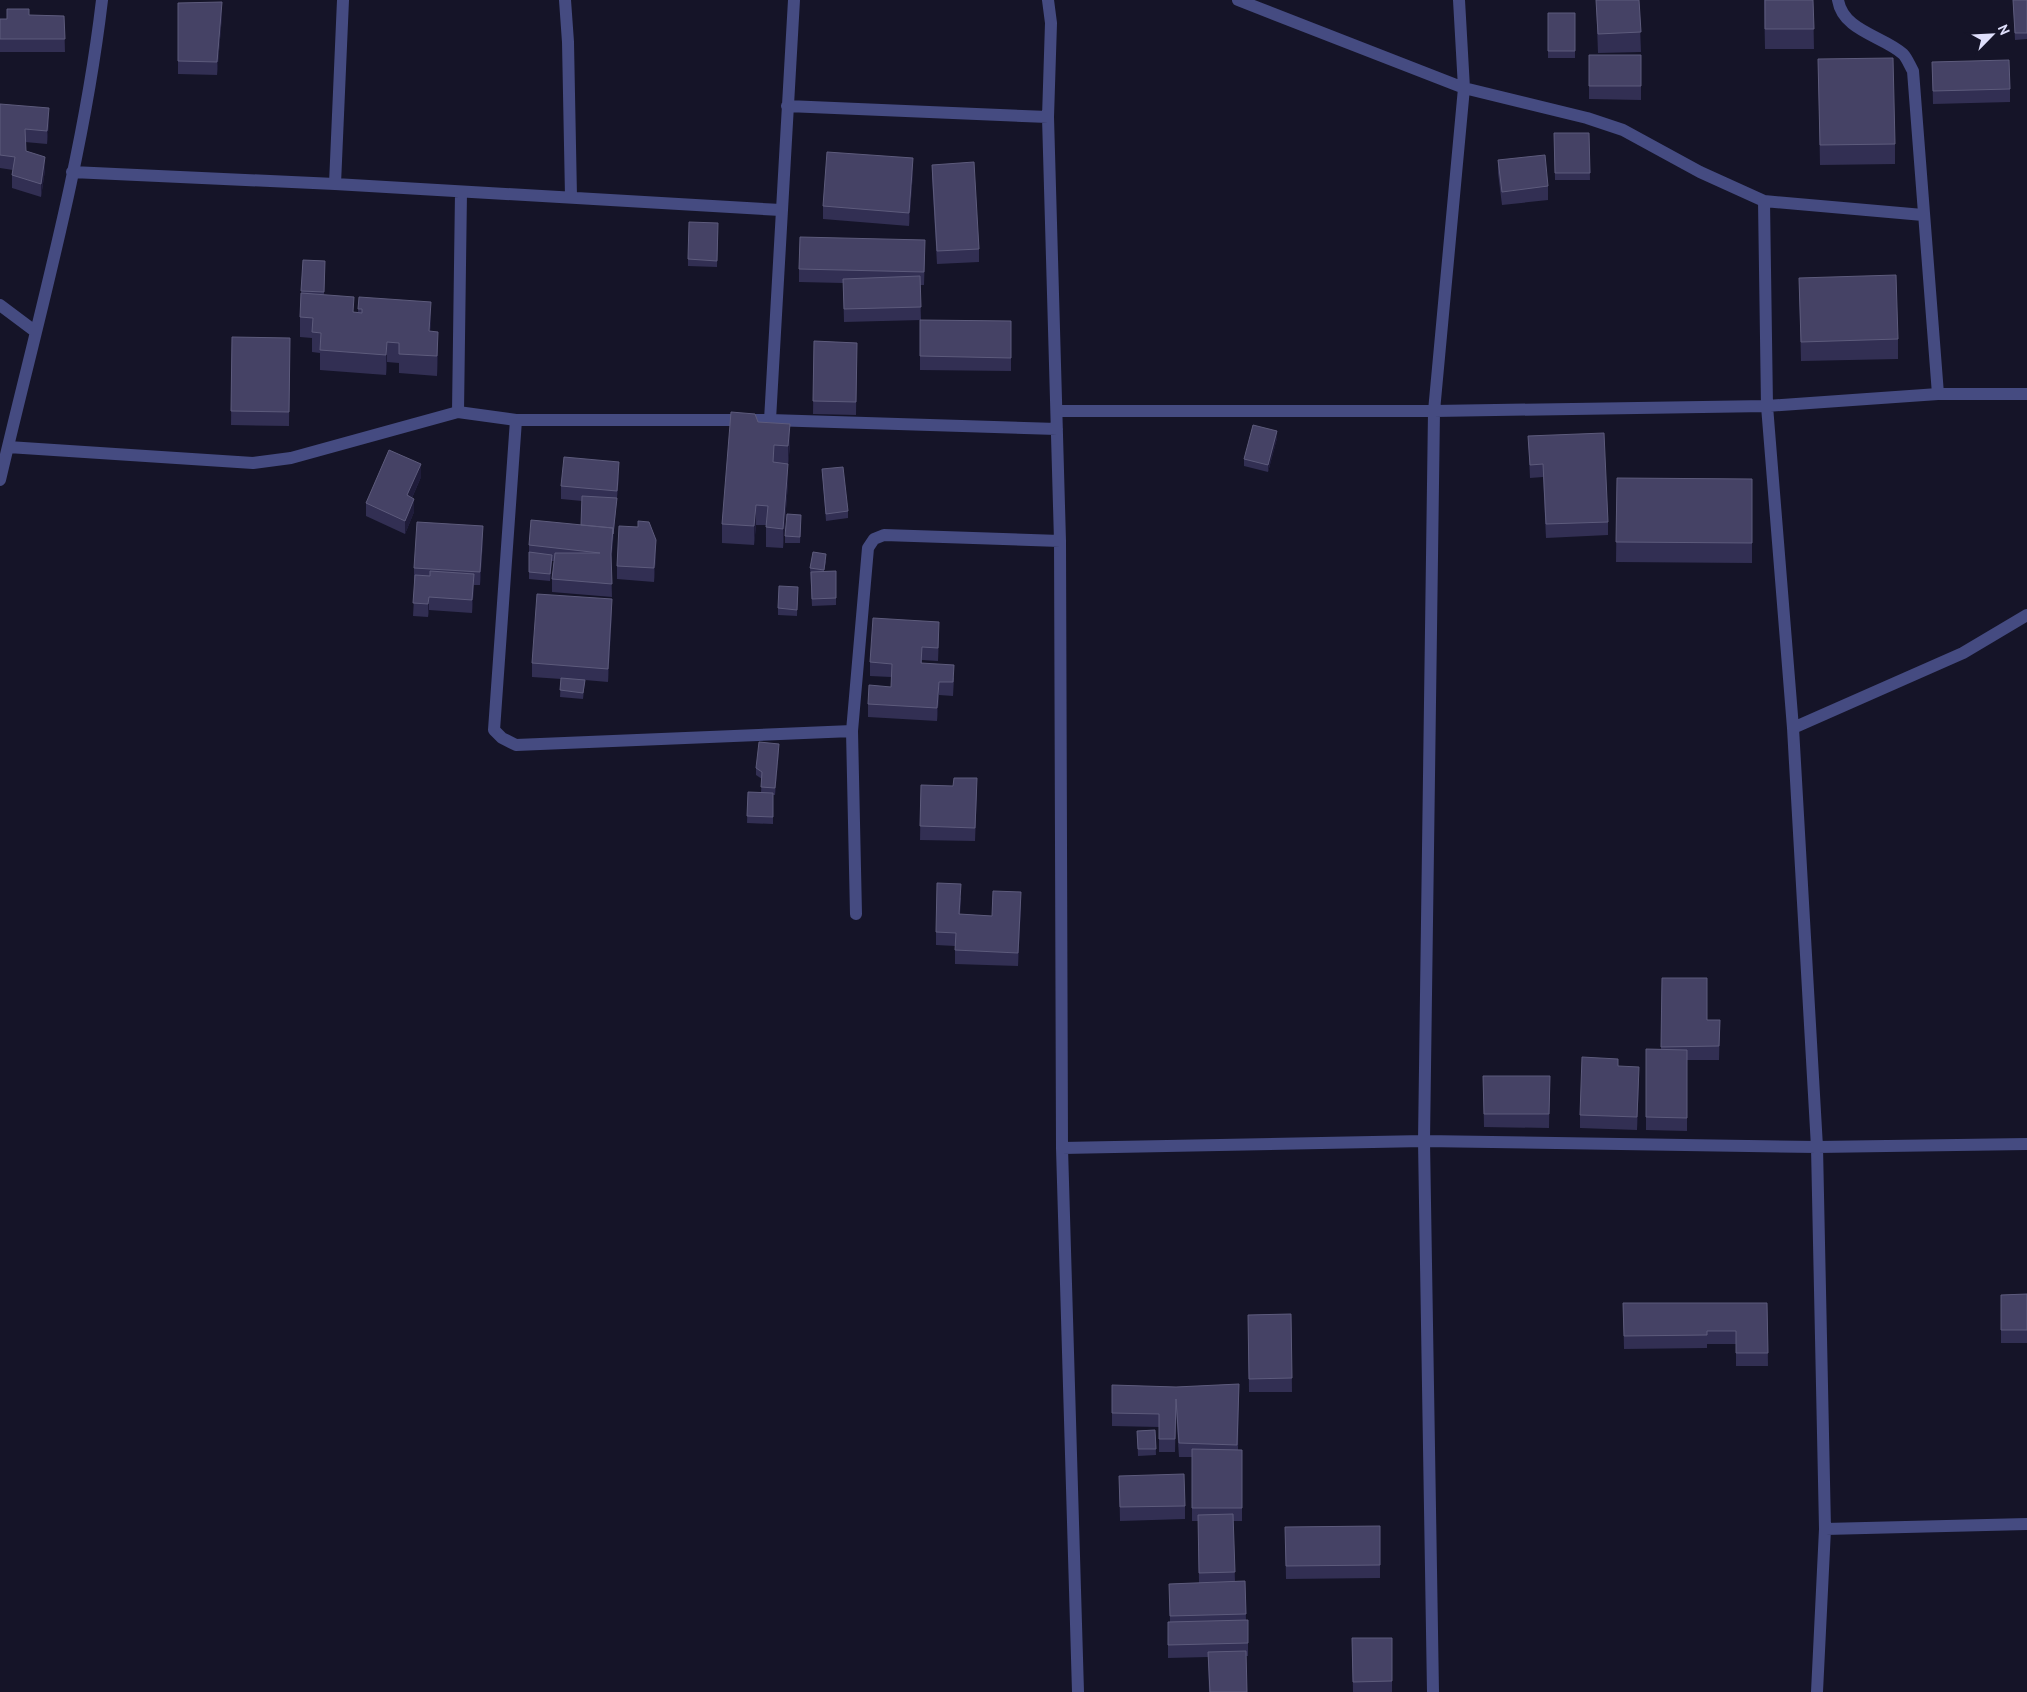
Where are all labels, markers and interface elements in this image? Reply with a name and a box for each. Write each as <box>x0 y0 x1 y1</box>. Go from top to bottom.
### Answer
north arrow <box>1967 10 2017 60</box>
text: N <box>1994 22 2014 38</box>

